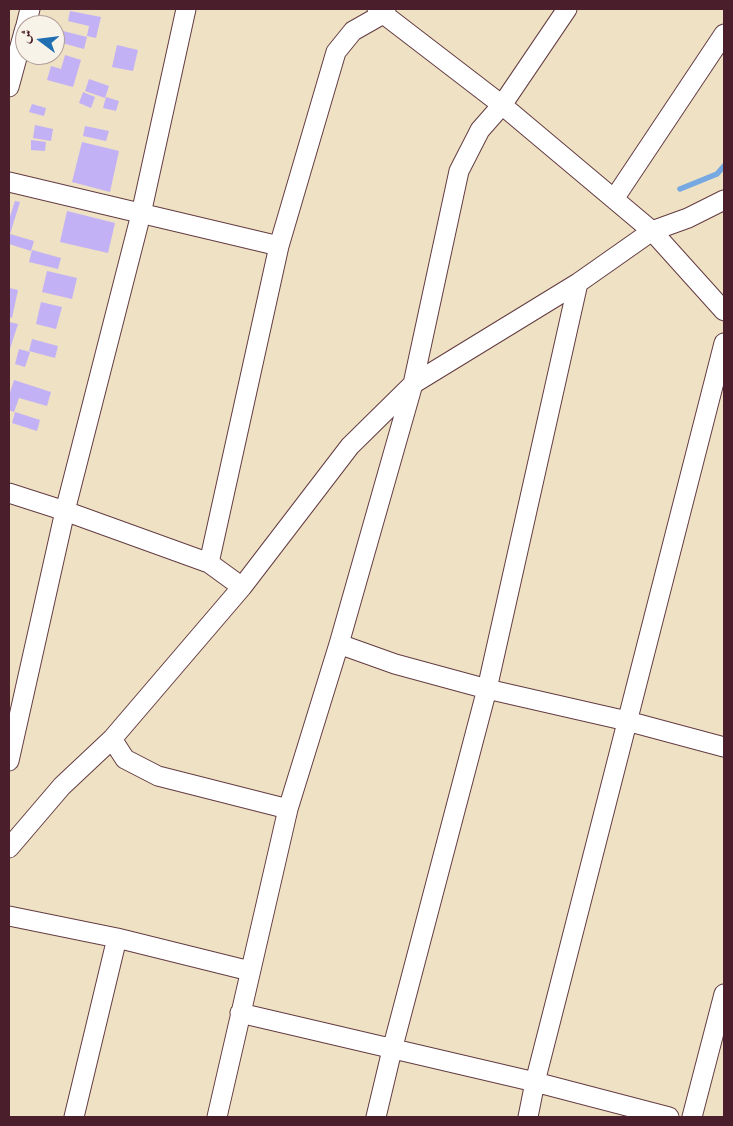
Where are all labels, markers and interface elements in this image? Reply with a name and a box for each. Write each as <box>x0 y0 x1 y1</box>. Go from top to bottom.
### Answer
north arrow <box>15 15 65 65</box>
text: ش <box>16 27 36 45</box>

